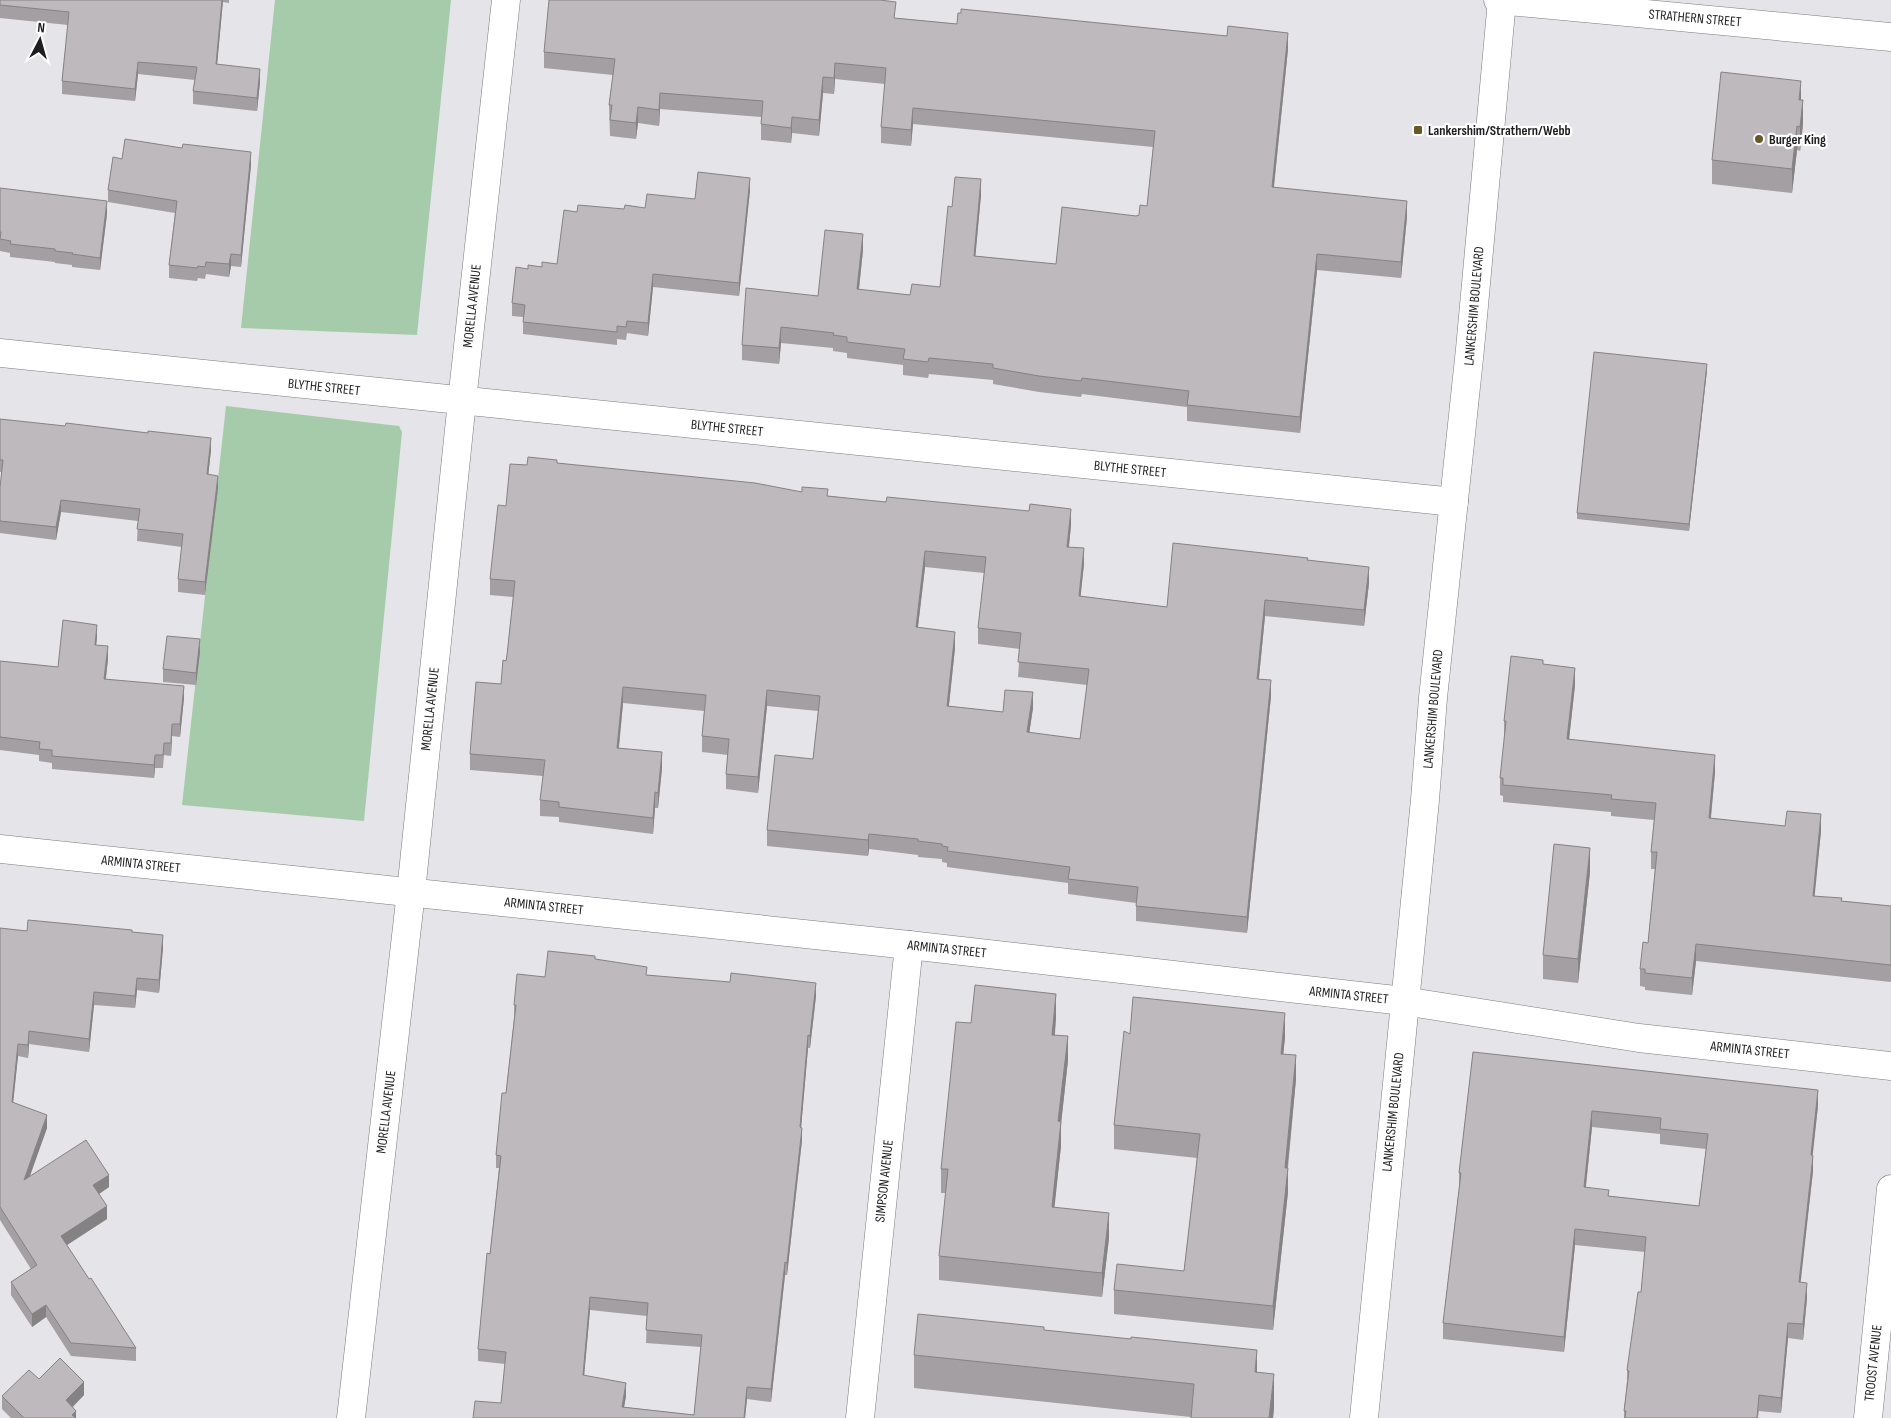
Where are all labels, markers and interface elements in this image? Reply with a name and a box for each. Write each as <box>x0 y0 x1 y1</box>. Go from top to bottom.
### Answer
street label: STRATHERN STREET <box>1648 5 1742 31</box>
north arrow <box>15 15 65 65</box>
text: N <box>37 19 46 36</box>
place label: Lankershim/Strathern/Webb <box>1428 122 1571 139</box>
marker: Lankershim/Strathern/Webb <box>1412 124 1424 136</box>
place label: Burger King <box>1769 131 1826 148</box>
marker: Burger King <box>1753 133 1765 145</box>
street label: LANKERSHIM BOULEVARD <box>1460 246 1488 366</box>
street label: MORELLA AVENUE <box>459 263 485 348</box>
street label: BLYTHE STREET <box>287 375 361 399</box>
street label: BLYTHE STREET <box>690 416 764 440</box>
street label: BLYTHE STREET <box>1093 457 1167 481</box>
street label: LANKERSHIM BOULEVARD <box>1419 649 1447 769</box>
street label: MORELLA AVENUE <box>417 666 443 751</box>
street label: ARMINTA STREET <box>100 851 182 877</box>
street label: ARMINTA STREET <box>503 893 585 919</box>
street label: ARMINTA STREET <box>906 936 988 962</box>
street label: ARMINTA STREET <box>1308 982 1390 1008</box>
street label: ARMINTA STREET <box>1709 1037 1791 1063</box>
street label: LANKERSHIM BOULEVARD <box>1378 1051 1408 1172</box>
street label: MORELLA AVENUE <box>372 1069 400 1155</box>
street label: SIMPSON AVENUE <box>871 1139 897 1223</box>
street label: TROOST AVENUE <box>1861 1324 1886 1402</box>

